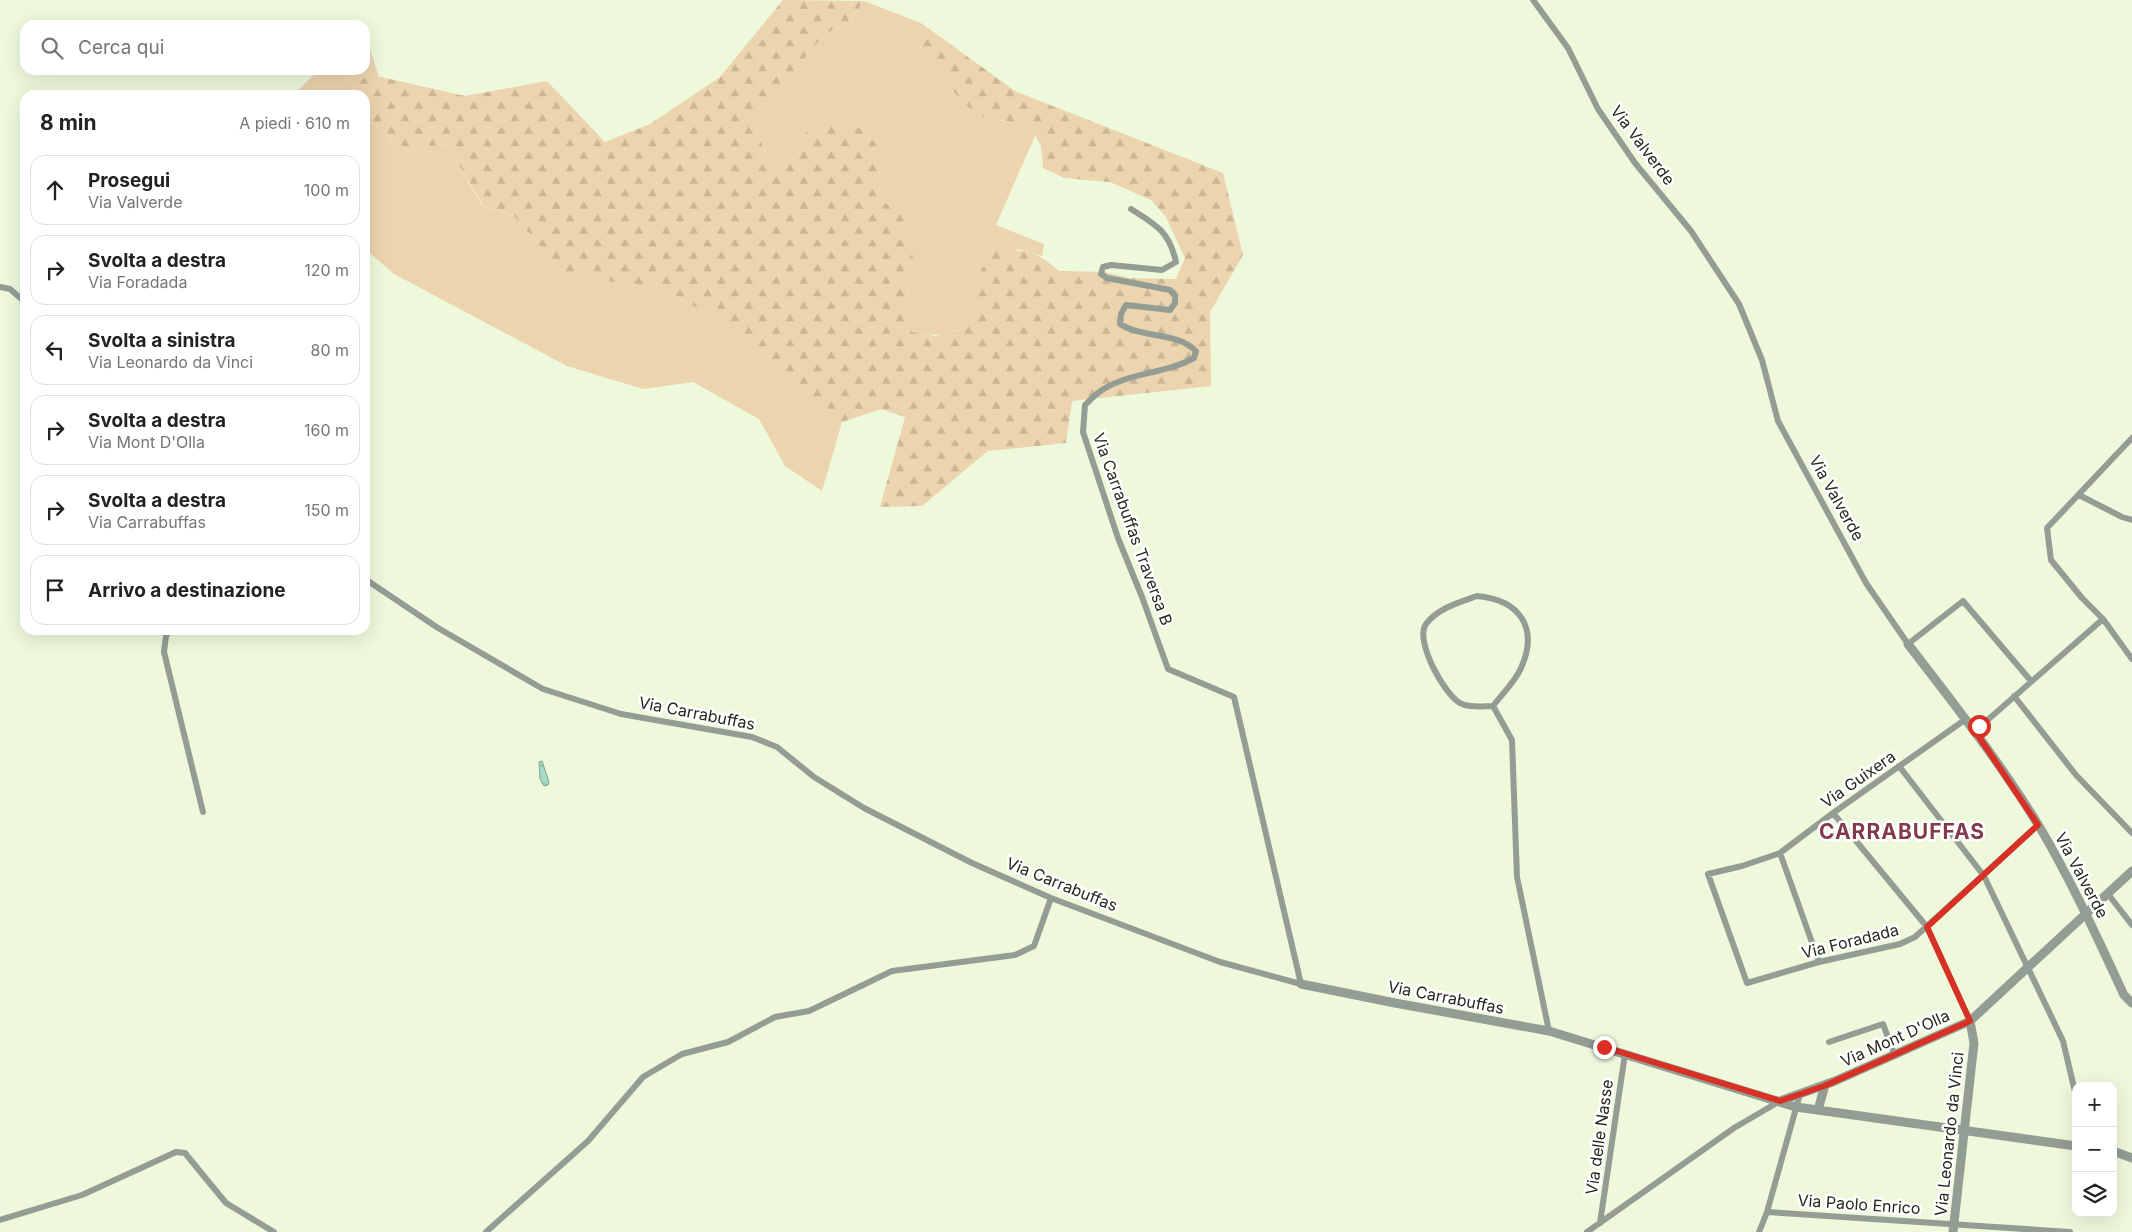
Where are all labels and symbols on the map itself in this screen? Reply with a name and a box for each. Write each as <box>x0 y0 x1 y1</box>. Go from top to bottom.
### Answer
street label: Via Valverde <box>1607 101 1679 189</box>
street label: Via Carrabuffas Traversa B <box>1089 430 1177 628</box>
street label: Via Valverde <box>1805 452 1869 544</box>
street label: Via Carrabuffas <box>637 692 757 734</box>
route start <box>1968 715 1991 738</box>
street label: Via Guixera <box>1817 746 1899 812</box>
district label: CARRABUFFAS <box>1819 819 1985 844</box>
street label: Via Valverde <box>2051 829 2113 921</box>
street label: Via Carrabuffas <box>1004 853 1120 915</box>
street label: Via Foradada <box>1799 919 1901 963</box>
street label: Via Carrabuffas <box>1386 976 1506 1018</box>
street label: Via Mont D'Olla <box>1838 1005 1952 1071</box>
route end <box>1593 1036 1616 1059</box>
street label: Via Leonardo da Vinci <box>1930 1051 1968 1217</box>
street label: Via delle Nasse <box>1581 1078 1617 1196</box>
street label: Via Paolo Enrico <box>1797 1190 1921 1218</box>

